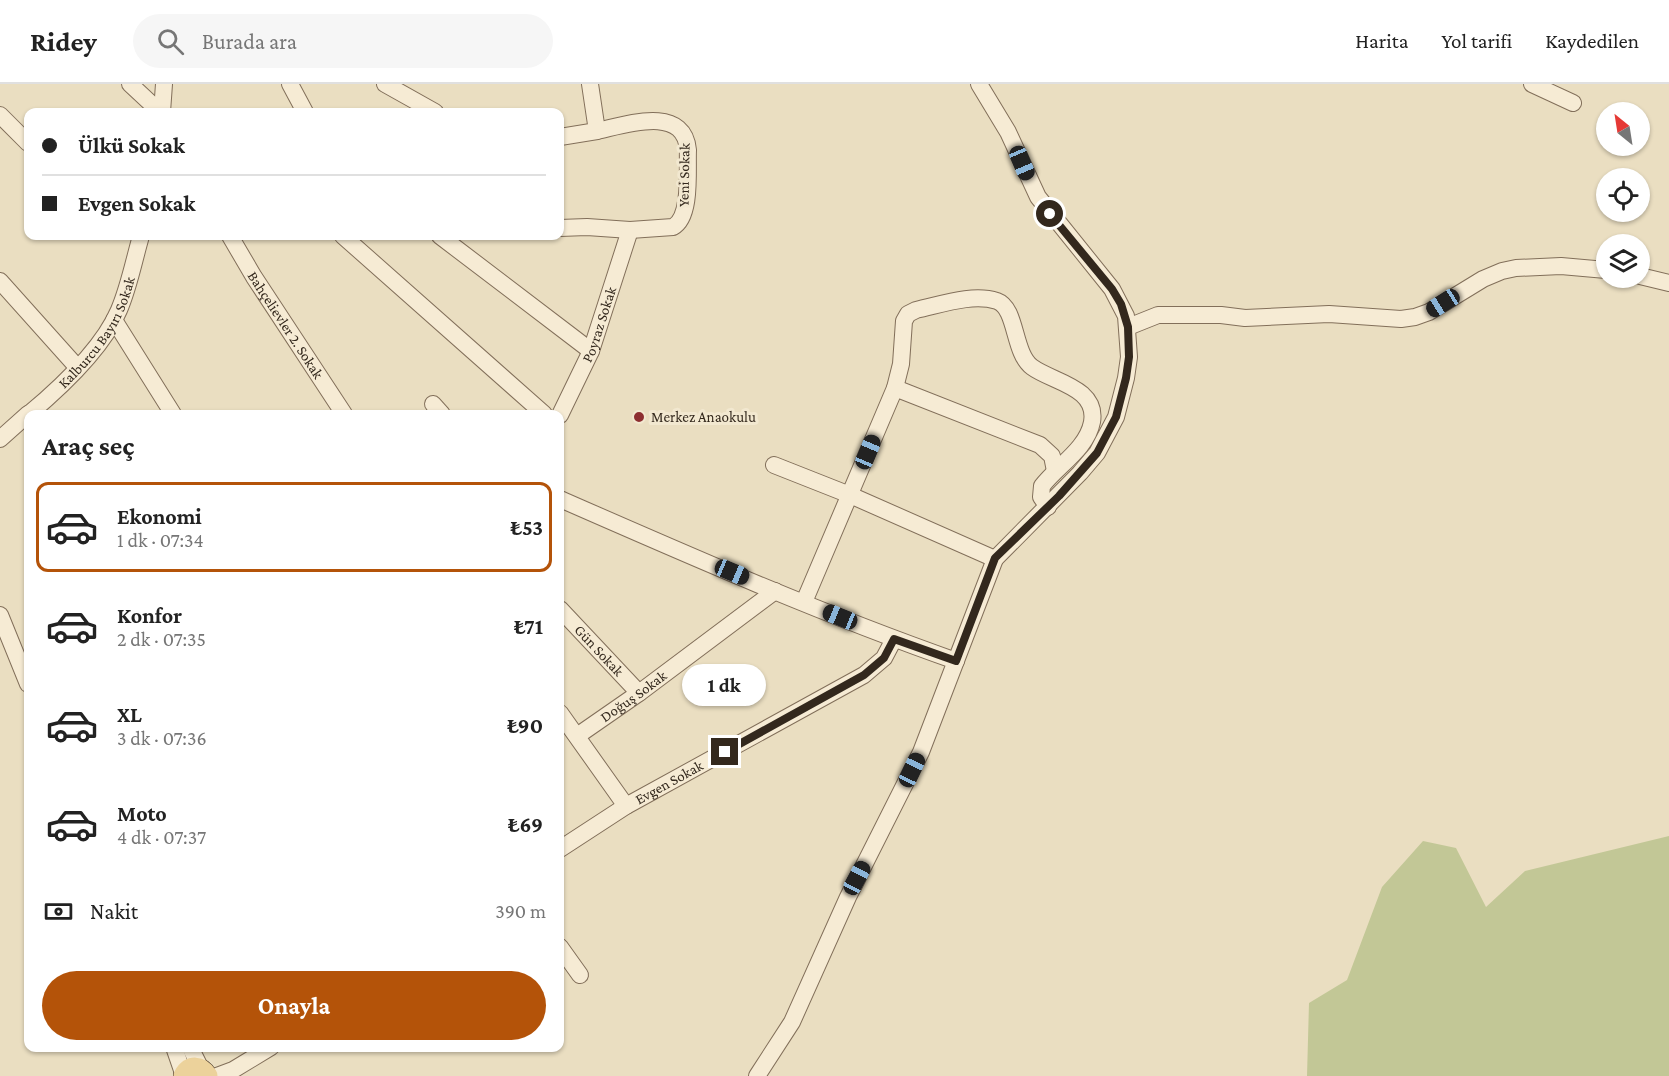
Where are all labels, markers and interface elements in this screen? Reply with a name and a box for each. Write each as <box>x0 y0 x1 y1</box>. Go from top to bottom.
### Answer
search box <box>133 14 553 68</box>
icon: search <box>154 25 187 58</box>
text: Ridey <box>30 26 97 57</box>
text: Burada ara <box>202 29 297 54</box>
text: Harita <box>1355 29 1408 53</box>
text: Yol tarifi <box>1441 29 1512 53</box>
text: Kaydedilen <box>1545 29 1639 53</box>
north arrow <box>1596 102 1650 156</box>
map controls <box>1596 102 1650 288</box>
text: Ülkü Sokak <box>78 133 185 158</box>
street label: Yeni Sokak <box>675 142 693 207</box>
car <box>1007 143 1037 183</box>
button: locate <box>1596 168 1650 222</box>
text: Evgen Sokak <box>78 191 195 216</box>
route start <box>1036 200 1063 227</box>
button: layers <box>1596 234 1650 288</box>
street label: Bahçelievler 2. Sokak <box>245 269 327 382</box>
street label: Kalburcu Bayırı Sokak <box>55 274 138 391</box>
street label: Poyraz Sokak <box>579 284 619 365</box>
car <box>1423 286 1463 320</box>
place label: Merkez Anaokulu <box>651 409 756 425</box>
marker: Merkez Anaokulu <box>632 410 646 424</box>
text: Araç seç <box>42 431 134 461</box>
car <box>853 432 883 472</box>
icon: car <box>45 500 99 554</box>
text: Ekonomi <box>117 504 202 529</box>
text: ₺53 <box>510 515 543 540</box>
text: 1 dk · 07:34 <box>117 529 204 551</box>
car <box>712 557 752 587</box>
icon: car <box>45 599 99 653</box>
car <box>820 602 860 632</box>
text: Konfor <box>117 603 182 628</box>
text: ₺71 <box>514 614 543 639</box>
street label: Gün Sokak <box>571 622 627 680</box>
text: 2 dk · 07:35 <box>117 628 206 650</box>
callout: 1 dk <box>683 665 767 707</box>
street label: Doğuş Sokak <box>597 667 670 725</box>
text: 1 dk <box>707 674 741 696</box>
icon: car <box>45 698 99 752</box>
text: XL <box>117 702 142 727</box>
text: ₺90 <box>507 713 543 738</box>
text: 3 dk · 07:36 <box>117 727 207 749</box>
route end <box>711 738 738 765</box>
car <box>896 750 928 790</box>
street label: Evgen Sokak <box>632 757 707 807</box>
icon: car <box>45 797 99 851</box>
text: Moto <box>117 801 167 826</box>
text: ₺69 <box>508 812 543 837</box>
text: 4 dk · 07:37 <box>117 826 206 848</box>
car <box>841 858 873 898</box>
icon: cash <box>42 895 75 928</box>
text: Nakit <box>90 899 138 924</box>
text: 390 m <box>495 900 546 922</box>
button: Onayla <box>42 971 546 1040</box>

